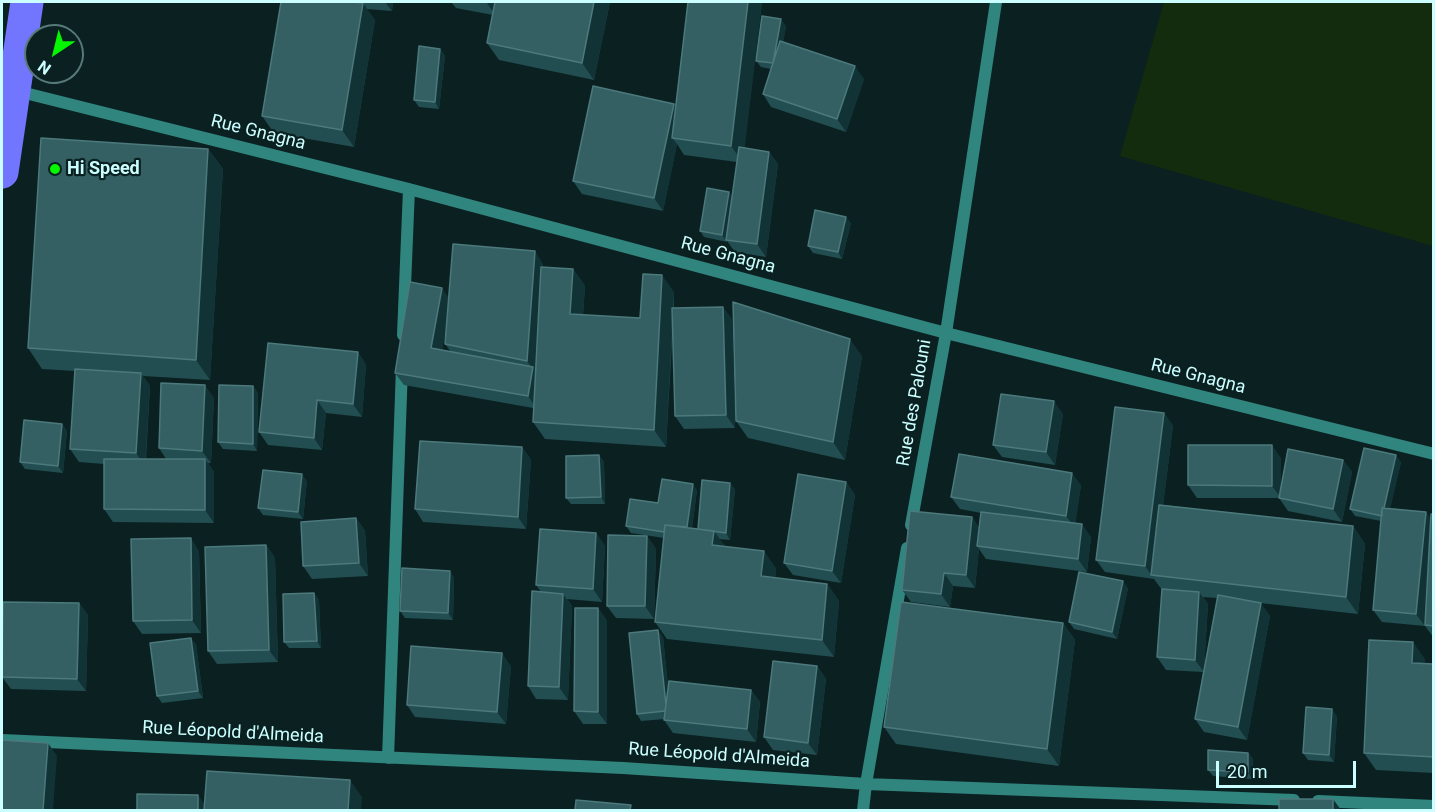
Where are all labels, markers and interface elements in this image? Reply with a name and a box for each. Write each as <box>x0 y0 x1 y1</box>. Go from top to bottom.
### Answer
north arrow <box>24 24 84 84</box>
text: N <box>34 56 55 79</box>
street label: Rue Gnagna <box>208 111 308 155</box>
place label: Hi Speed <box>67 158 140 180</box>
marker: Hi Speed <box>48 162 62 176</box>
street label: Rue Gnagna <box>678 233 778 279</box>
street label: Rue des Palouni <box>893 338 937 468</box>
street label: Rue Gnagna <box>1148 355 1248 399</box>
street label: Rue Léopold d'Almeida <box>142 717 324 749</box>
street label: Rue Léopold d'Almeida <box>628 739 810 773</box>
scale bar <box>1219 749 1358 787</box>
text: 20 m <box>1227 761 1267 782</box>

